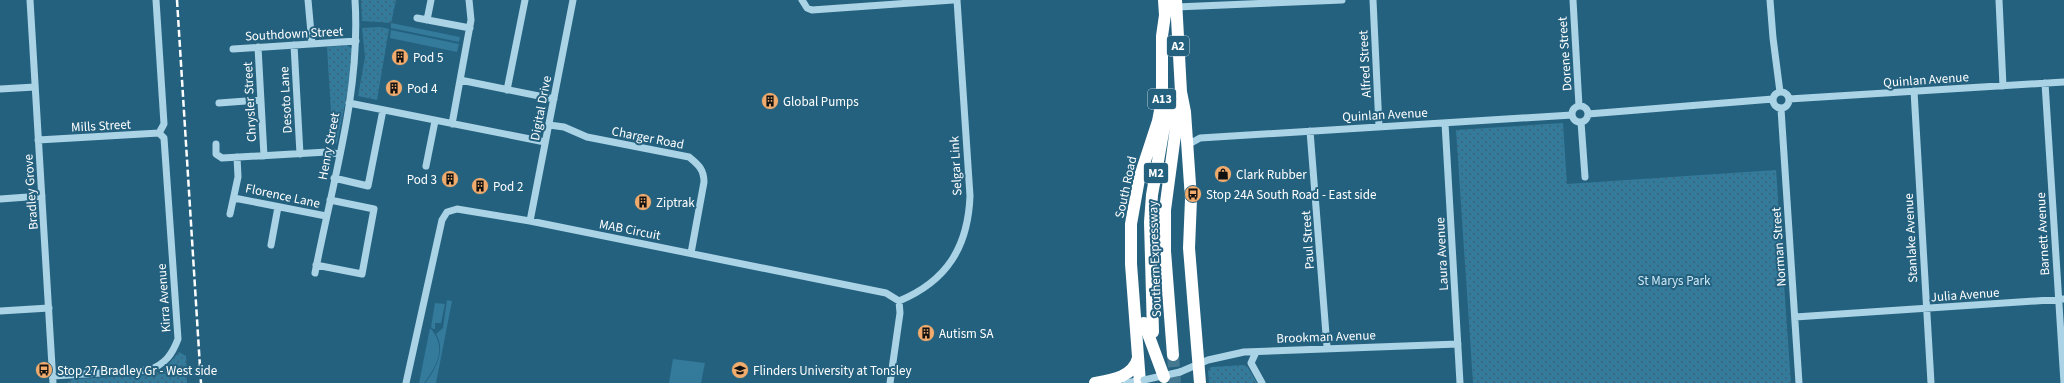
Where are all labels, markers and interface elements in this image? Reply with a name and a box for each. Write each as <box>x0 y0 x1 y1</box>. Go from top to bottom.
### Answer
street label: Dorene Street <box>1553 15 1577 92</box>
street label: Southdown Street <box>244 22 344 46</box>
street label: Alfred Street <box>1354 29 1376 98</box>
road number: A2 <box>1167 36 1189 56</box>
building icon: Pod 5 <box>390 47 410 67</box>
place label: Pod 5 <box>413 49 443 67</box>
street label: Chrysler Street <box>239 61 261 143</box>
street label: Desoto Lane <box>275 66 297 134</box>
street label: Quinlan Avenue <box>1883 68 1969 92</box>
street label: Digital Drive <box>526 74 556 142</box>
building icon: Pod 4 <box>384 78 404 98</box>
place label: Pod 4 <box>407 80 438 98</box>
road number: A13 <box>1148 89 1176 109</box>
building icon: Global Pumps <box>760 91 780 111</box>
place label: Global Pumps <box>783 93 859 111</box>
street label: Quinlan Avenue <box>1342 104 1428 126</box>
street label: Henry Street <box>314 110 344 181</box>
street label: Mills Street <box>71 115 132 137</box>
street label: Charger Road <box>610 122 685 154</box>
street label: Selgar Link <box>945 135 967 196</box>
street label: Bradley Grove <box>19 153 43 230</box>
street label: South Road <box>1111 155 1141 220</box>
road number: M2 <box>1144 163 1168 183</box>
shop icon: Clark Rubber <box>1213 164 1233 184</box>
place label: Clark Rubber <box>1236 166 1307 184</box>
building icon: Pod 3 <box>440 169 460 189</box>
place label: Pod 3 <box>407 171 437 189</box>
building icon: Pod 2 <box>470 176 490 196</box>
place label: Pod 2 <box>493 178 523 196</box>
street label: Florence Lane <box>244 179 322 213</box>
bus stop icon: Stop 24A South Road - East side <box>1183 184 1203 204</box>
place label: Stop 24A South Road - East side <box>1206 186 1376 204</box>
building icon: Ziptrak <box>633 192 653 212</box>
street label: Barnett Avenue <box>2032 192 2054 276</box>
street label: Stanlake Avenue <box>1900 193 1922 283</box>
place label: Ziptrak <box>656 194 695 212</box>
street label: Southern Expressway <box>1144 201 1166 317</box>
street label: Norman Street <box>1767 206 1791 287</box>
street label: Paul Street <box>1297 209 1319 270</box>
street label: MAB Circuit <box>597 215 663 245</box>
street label: Laura Avenue <box>1431 217 1453 291</box>
street label: Kirra Avenue <box>153 263 175 333</box>
park label: St Marys Park <box>1638 272 1711 290</box>
street label: Julia Avenue <box>1930 284 2000 306</box>
building icon: Autism SA <box>916 323 936 343</box>
place label: Autism SA <box>939 325 994 343</box>
street label: Brookman Avenue <box>1276 326 1376 348</box>
bus stop icon: Stop 27 Bradley Gr - West side <box>34 360 54 380</box>
school or university icon: Flinders University at Tonsley <box>730 360 750 380</box>
place label: Stop 27 Bradley Gr - West side <box>57 362 217 380</box>
place label: Flinders University at Tonsley <box>753 362 912 380</box>

